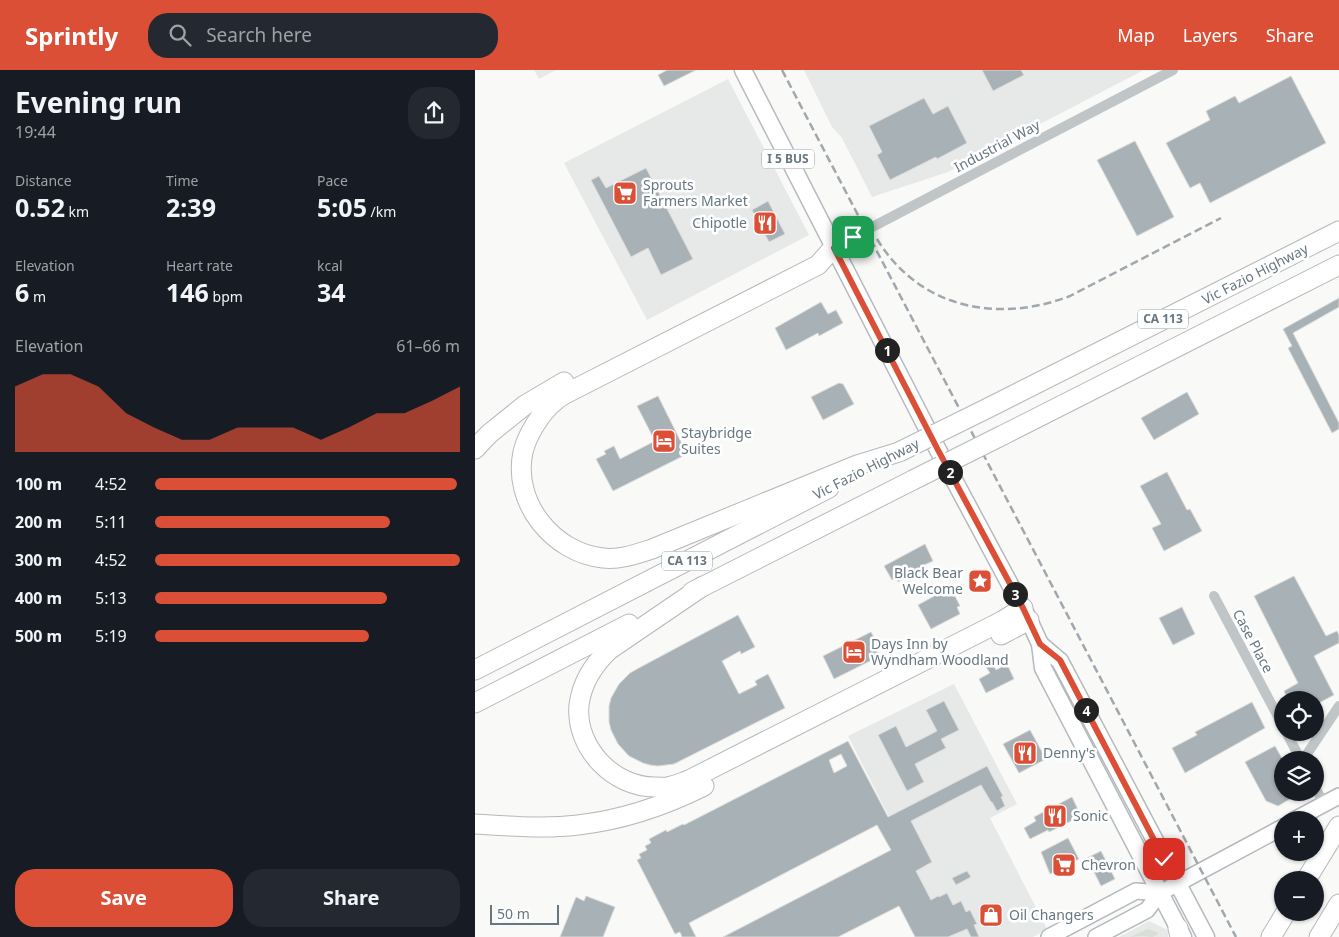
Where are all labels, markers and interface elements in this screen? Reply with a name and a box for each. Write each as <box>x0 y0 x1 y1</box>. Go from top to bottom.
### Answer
search box <box>148 13 498 58</box>
text: Sprintly <box>25 19 118 52</box>
icon: search <box>166 21 194 49</box>
text: Search here <box>206 22 312 48</box>
text: Map <box>1117 23 1155 47</box>
text: Layers <box>1183 23 1238 47</box>
text: Share <box>1266 23 1314 47</box>
text: Evening run <box>15 83 182 121</box>
button: share <box>408 87 460 139</box>
street label: Industrial Way <box>951 115 1044 176</box>
text: 19:44 <box>15 121 56 143</box>
road number: I 5 BUS <box>762 150 814 168</box>
text: Distance <box>15 171 72 190</box>
text: Time <box>166 171 198 190</box>
text: Pace <box>317 171 348 190</box>
place label: Sprouts Farmers Market <box>643 175 748 210</box>
supermarket icon: Sprouts Farmers Market <box>612 180 638 206</box>
text: 0.52 <box>15 190 65 224</box>
text: 2:39 <box>166 190 216 224</box>
text: 5:05 <box>317 190 367 224</box>
text: km <box>65 202 89 221</box>
text: /km <box>367 202 396 221</box>
restaurant icon: Chipotle <box>752 210 778 236</box>
place label: Chipotle <box>692 213 747 232</box>
pin <box>832 216 874 258</box>
icon: arrive <box>839 223 867 251</box>
street label: Vic Fazio Highway <box>1198 238 1312 309</box>
text: Elevation <box>15 256 75 275</box>
text: Heart rate <box>166 256 233 275</box>
text: kcal <box>317 256 343 275</box>
text: 6 <box>15 275 29 309</box>
text: 146 <box>166 275 209 309</box>
text: 34 <box>317 275 346 309</box>
text: m <box>29 287 46 306</box>
text: bpm <box>209 287 243 306</box>
road number: CA 113 <box>1138 310 1188 328</box>
text: Elevation <box>15 335 83 357</box>
text: 61–66 m <box>396 335 460 357</box>
pin: 1 <box>875 338 899 362</box>
text: 1 <box>883 341 892 360</box>
place label: Staybridge Suites <box>681 423 752 458</box>
hotel icon: Staybridge Suites <box>651 428 677 454</box>
street label: Vic Fazio Highway <box>809 433 923 504</box>
pin: 2 <box>937 460 963 484</box>
text: 2 <box>946 463 955 482</box>
text: 100 m <box>15 473 62 495</box>
text: 4:52 <box>95 473 127 495</box>
text: 200 m <box>15 511 62 533</box>
text: 5:11 <box>95 511 127 533</box>
text: 300 m <box>15 549 62 571</box>
text: 4:52 <box>95 549 127 571</box>
road number: CA 113 <box>662 552 712 571</box>
place label: Black Bear Welcome <box>894 563 963 598</box>
place icon: Black Bear Welcome <box>967 568 993 594</box>
pin: 3 <box>1003 582 1027 606</box>
text: 3 <box>1011 585 1020 604</box>
text: 400 m <box>15 587 62 609</box>
text: 5:13 <box>95 587 127 609</box>
street label: Case Place <box>1229 606 1278 676</box>
text: 500 m <box>15 625 62 647</box>
text: 5:19 <box>95 625 127 647</box>
place label: Days Inn by Wyndham Woodland <box>871 634 1009 669</box>
hotel icon: Days Inn by Wyndham Woodland <box>841 639 867 665</box>
map controls <box>1274 691 1324 921</box>
button: locate <box>1274 691 1324 741</box>
pin: 4 <box>1073 698 1099 722</box>
text: 4 <box>1082 701 1091 720</box>
restaurant icon: Denny's <box>1012 740 1038 766</box>
place label: Denny's <box>1043 743 1096 762</box>
button: layers <box>1274 751 1324 801</box>
restaurant icon: Sonic <box>1042 803 1068 829</box>
place label: Sonic <box>1073 806 1108 825</box>
button: + <box>1274 811 1324 861</box>
pin <box>1143 838 1185 880</box>
icon: check <box>1150 845 1178 873</box>
supermarket icon: Chevron <box>1051 852 1077 878</box>
place label: Chevron <box>1081 855 1136 874</box>
button: Save <box>15 869 233 927</box>
button: Share <box>243 869 460 927</box>
button: − <box>1274 871 1324 921</box>
scale bar <box>490 902 559 925</box>
shop icon: Oil Changers <box>978 902 1004 928</box>
text: 50 m <box>497 904 530 923</box>
place label: Oil Changers <box>1009 905 1094 924</box>

